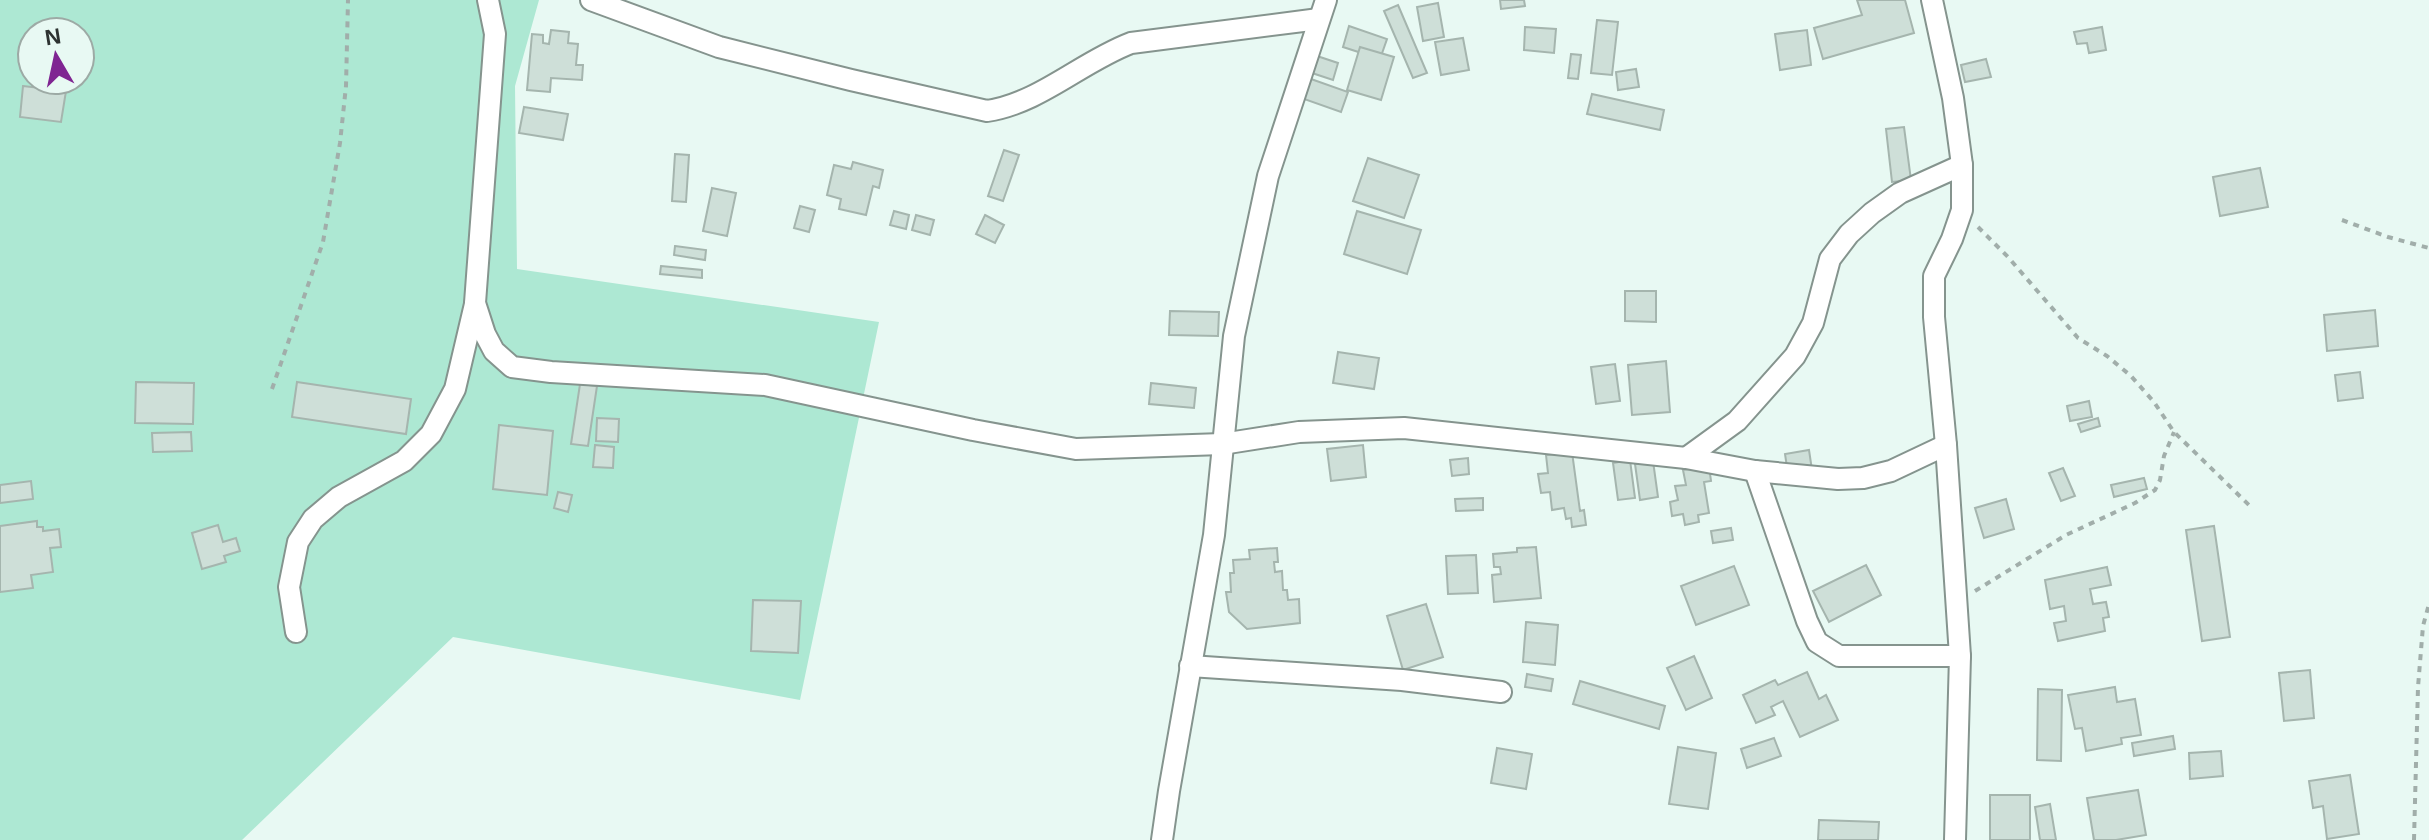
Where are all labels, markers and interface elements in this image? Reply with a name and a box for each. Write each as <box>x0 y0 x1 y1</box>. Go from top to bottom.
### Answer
north arrow <box>16 16 96 96</box>
text: N <box>43 23 63 50</box>

